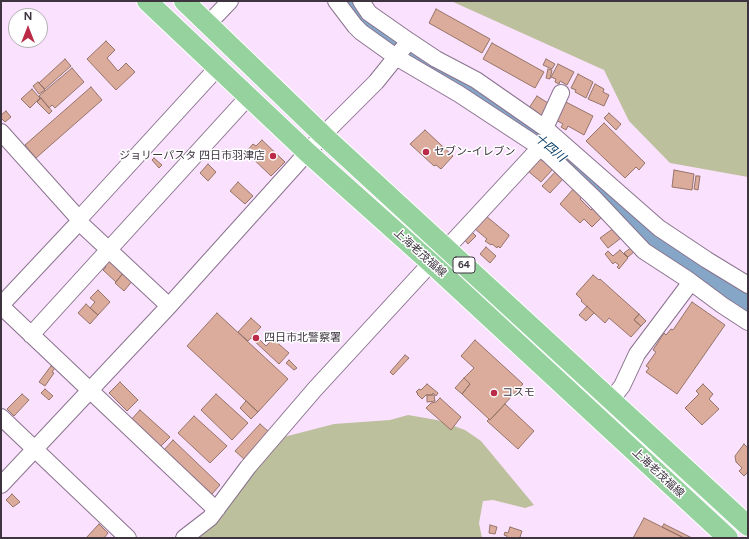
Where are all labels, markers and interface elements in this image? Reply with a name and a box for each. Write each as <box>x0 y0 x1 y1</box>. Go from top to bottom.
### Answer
north arrow <box>8 8 48 48</box>
text: N <box>24 10 32 23</box>
water label: 十四川 <box>532 131 568 165</box>
place label: セブン-イレブン <box>434 145 516 159</box>
marker: セブン-イレブン <box>421 147 431 157</box>
place label: ジョリーパスタ 四日市羽津店 <box>119 149 265 163</box>
marker: ジョリーパスタ 四日市羽津店 <box>268 151 278 161</box>
street label: 上海老茂福線 <box>391 226 449 280</box>
road number: 64 <box>453 257 475 273</box>
place label: 四日市北警察署 <box>264 331 341 345</box>
marker: 四日市北警察署 <box>251 333 261 343</box>
place label: コスモ <box>502 386 535 400</box>
marker: コスモ <box>489 388 499 398</box>
street label: 上海老茂福線 <box>629 446 687 500</box>

